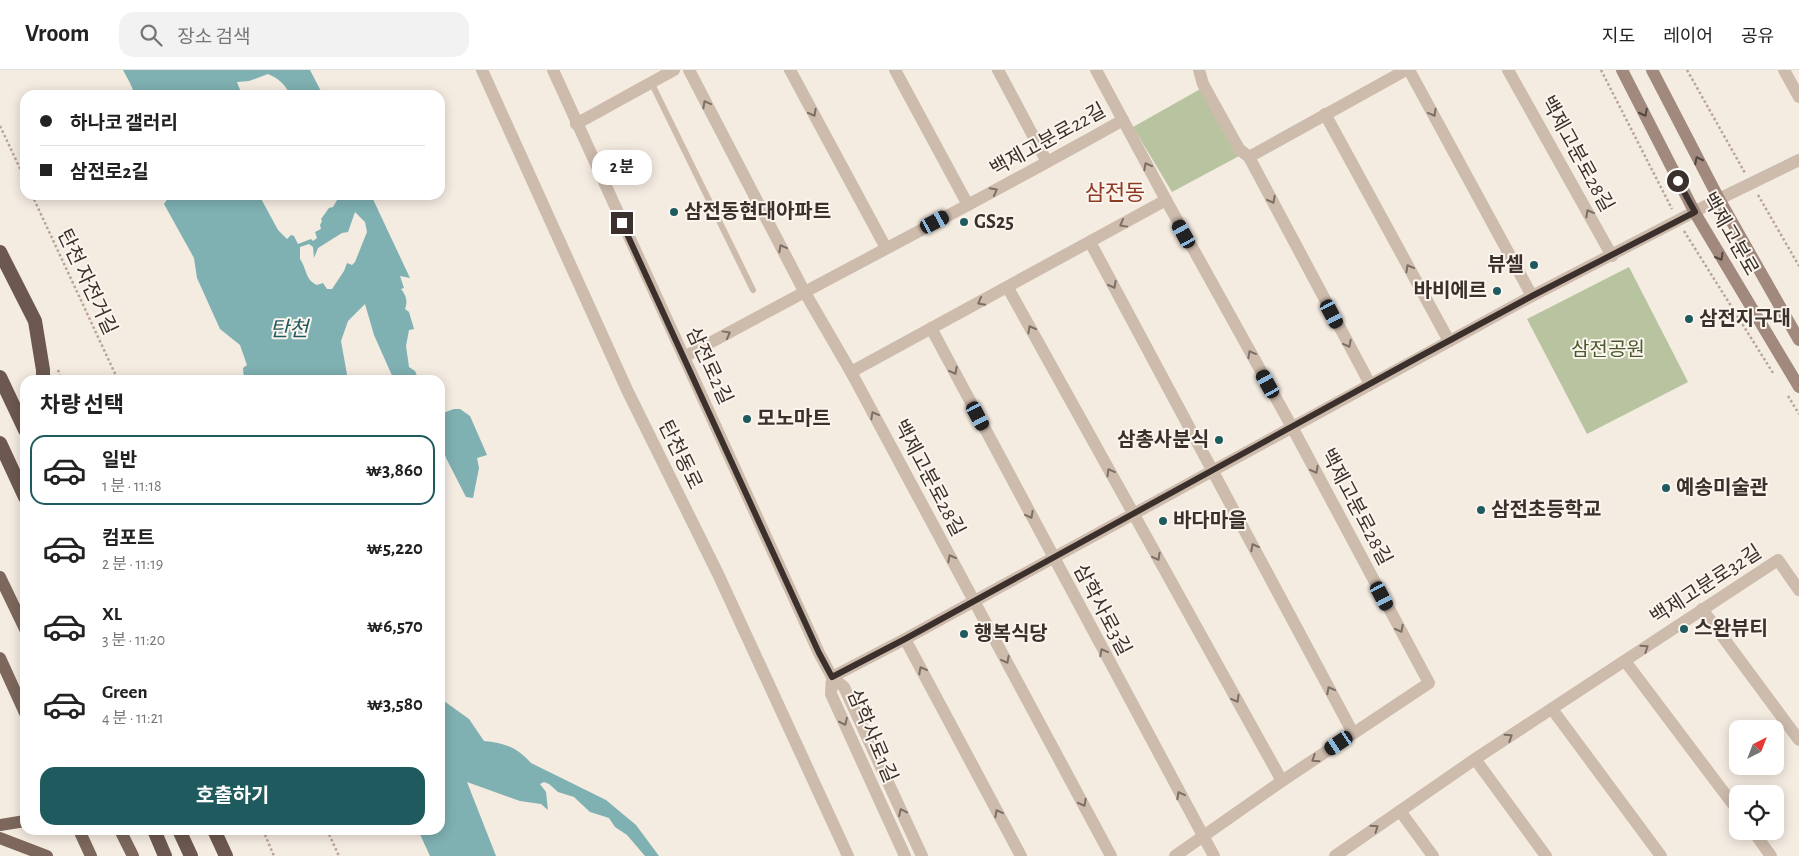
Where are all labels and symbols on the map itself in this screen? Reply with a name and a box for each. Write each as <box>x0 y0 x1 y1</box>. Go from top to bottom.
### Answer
street label: 백제고분로28길 <box>1537 92 1618 215</box>
street label: 백제고분로22길 <box>986 99 1109 180</box>
one-way arrow <box>702 100 712 109</box>
one-way arrow <box>807 108 817 117</box>
one-way arrow <box>1426 108 1436 117</box>
one-way arrow <box>1638 108 1648 117</box>
callout: 2 분 <box>592 150 652 186</box>
one-way arrow <box>1694 156 1704 165</box>
one-way arrow <box>1143 162 1153 171</box>
route start <box>1667 170 1689 192</box>
district label: 삼전동 <box>1085 181 1145 204</box>
one-way arrow <box>989 187 998 197</box>
street label: 백제고분로 <box>1698 189 1763 279</box>
one-way arrow <box>1266 195 1276 204</box>
place label: 삼전동현대아파트 <box>684 201 831 222</box>
marker: 삼전동현대아파트 <box>668 206 680 218</box>
car <box>918 208 951 236</box>
one-way arrow <box>1585 210 1595 219</box>
route end <box>611 212 633 234</box>
place label: GS25 <box>974 212 1014 232</box>
marker: GS25 <box>958 216 970 228</box>
car <box>1170 217 1197 251</box>
one-way arrow <box>1119 218 1128 228</box>
street label: 탄천 자전거길 <box>54 226 121 338</box>
one-way arrow <box>778 244 788 253</box>
one-way arrow <box>1714 251 1724 260</box>
place label: 뷰셀 <box>1487 254 1524 275</box>
marker: 뷰셀 <box>1528 259 1540 271</box>
one-way arrow <box>1405 264 1415 273</box>
one-way arrow <box>1107 280 1117 289</box>
place label: 바비에르 <box>1413 280 1487 301</box>
marker: 바비에르 <box>1491 285 1503 297</box>
one-way arrow <box>977 296 986 306</box>
car <box>1318 297 1345 331</box>
place label: 삼전지구대 <box>1699 308 1791 329</box>
marker: 삼전지구대 <box>1683 313 1695 325</box>
water label: 탄천 <box>270 318 311 340</box>
street label: 삼전로2길 <box>682 324 736 408</box>
one-way arrow <box>1027 326 1037 335</box>
one-way arrow <box>722 330 731 340</box>
one-way arrow <box>1342 339 1352 348</box>
park label: 삼전공원 <box>1571 339 1645 360</box>
one-way arrow <box>1248 350 1258 359</box>
one-way arrow <box>948 366 958 375</box>
car <box>1254 367 1281 401</box>
car <box>964 399 991 433</box>
place label: 모노마트 <box>757 408 831 429</box>
one-way arrow <box>870 412 880 421</box>
marker: 모노마트 <box>741 413 753 425</box>
street label: 백제고분로28길 <box>890 416 969 540</box>
street label: 탄천동로 <box>655 417 706 492</box>
place label: 삼총사분식 <box>1117 429 1209 450</box>
marker: 삼총사분식 <box>1213 434 1225 446</box>
street label: 백제고분로28길 <box>1317 445 1396 569</box>
one-way arrow <box>1309 465 1319 474</box>
one-way arrow <box>1106 468 1116 477</box>
place label: 예송미술관 <box>1676 477 1769 498</box>
marker: 예송미술관 <box>1660 482 1672 494</box>
place label: 삼전초등학교 <box>1491 499 1601 520</box>
marker: 삼전초등학교 <box>1475 504 1487 516</box>
one-way arrow <box>1024 509 1034 518</box>
place label: 바다마을 <box>1173 510 1247 531</box>
marker: 바다마을 <box>1157 515 1169 527</box>
street label: 백제고분로32길 <box>1646 541 1765 628</box>
one-way arrow <box>1250 543 1260 552</box>
one-way arrow <box>1151 552 1161 561</box>
one-way arrow <box>947 555 957 564</box>
street label: 삼학사로3길 <box>1070 561 1135 659</box>
car <box>1368 579 1395 613</box>
place label: 스완뷰티 <box>1694 618 1768 639</box>
place label: 행복식당 <box>974 623 1048 644</box>
marker: 스완뷰티 <box>1678 623 1690 635</box>
one-way arrow <box>1394 624 1404 633</box>
marker: 행복식당 <box>958 628 970 640</box>
one-way arrow <box>1639 645 1649 654</box>
one-way arrow <box>1099 648 1109 657</box>
one-way arrow <box>999 654 1009 663</box>
one-way arrow <box>918 666 928 675</box>
street label: 삼학사로1길 <box>843 686 901 785</box>
one-way arrow <box>1326 686 1336 695</box>
one-way arrow <box>1230 693 1240 702</box>
one-way arrow <box>838 717 848 726</box>
north arrow <box>1729 720 1784 775</box>
car <box>1322 728 1355 758</box>
one-way arrow <box>1503 734 1513 743</box>
one-way arrow <box>1312 753 1321 762</box>
one-way arrow <box>1176 791 1186 800</box>
one-way arrow <box>1076 797 1086 806</box>
one-way arrow <box>898 808 908 817</box>
one-way arrow <box>995 809 1005 818</box>
one-way arrow <box>1369 825 1378 834</box>

